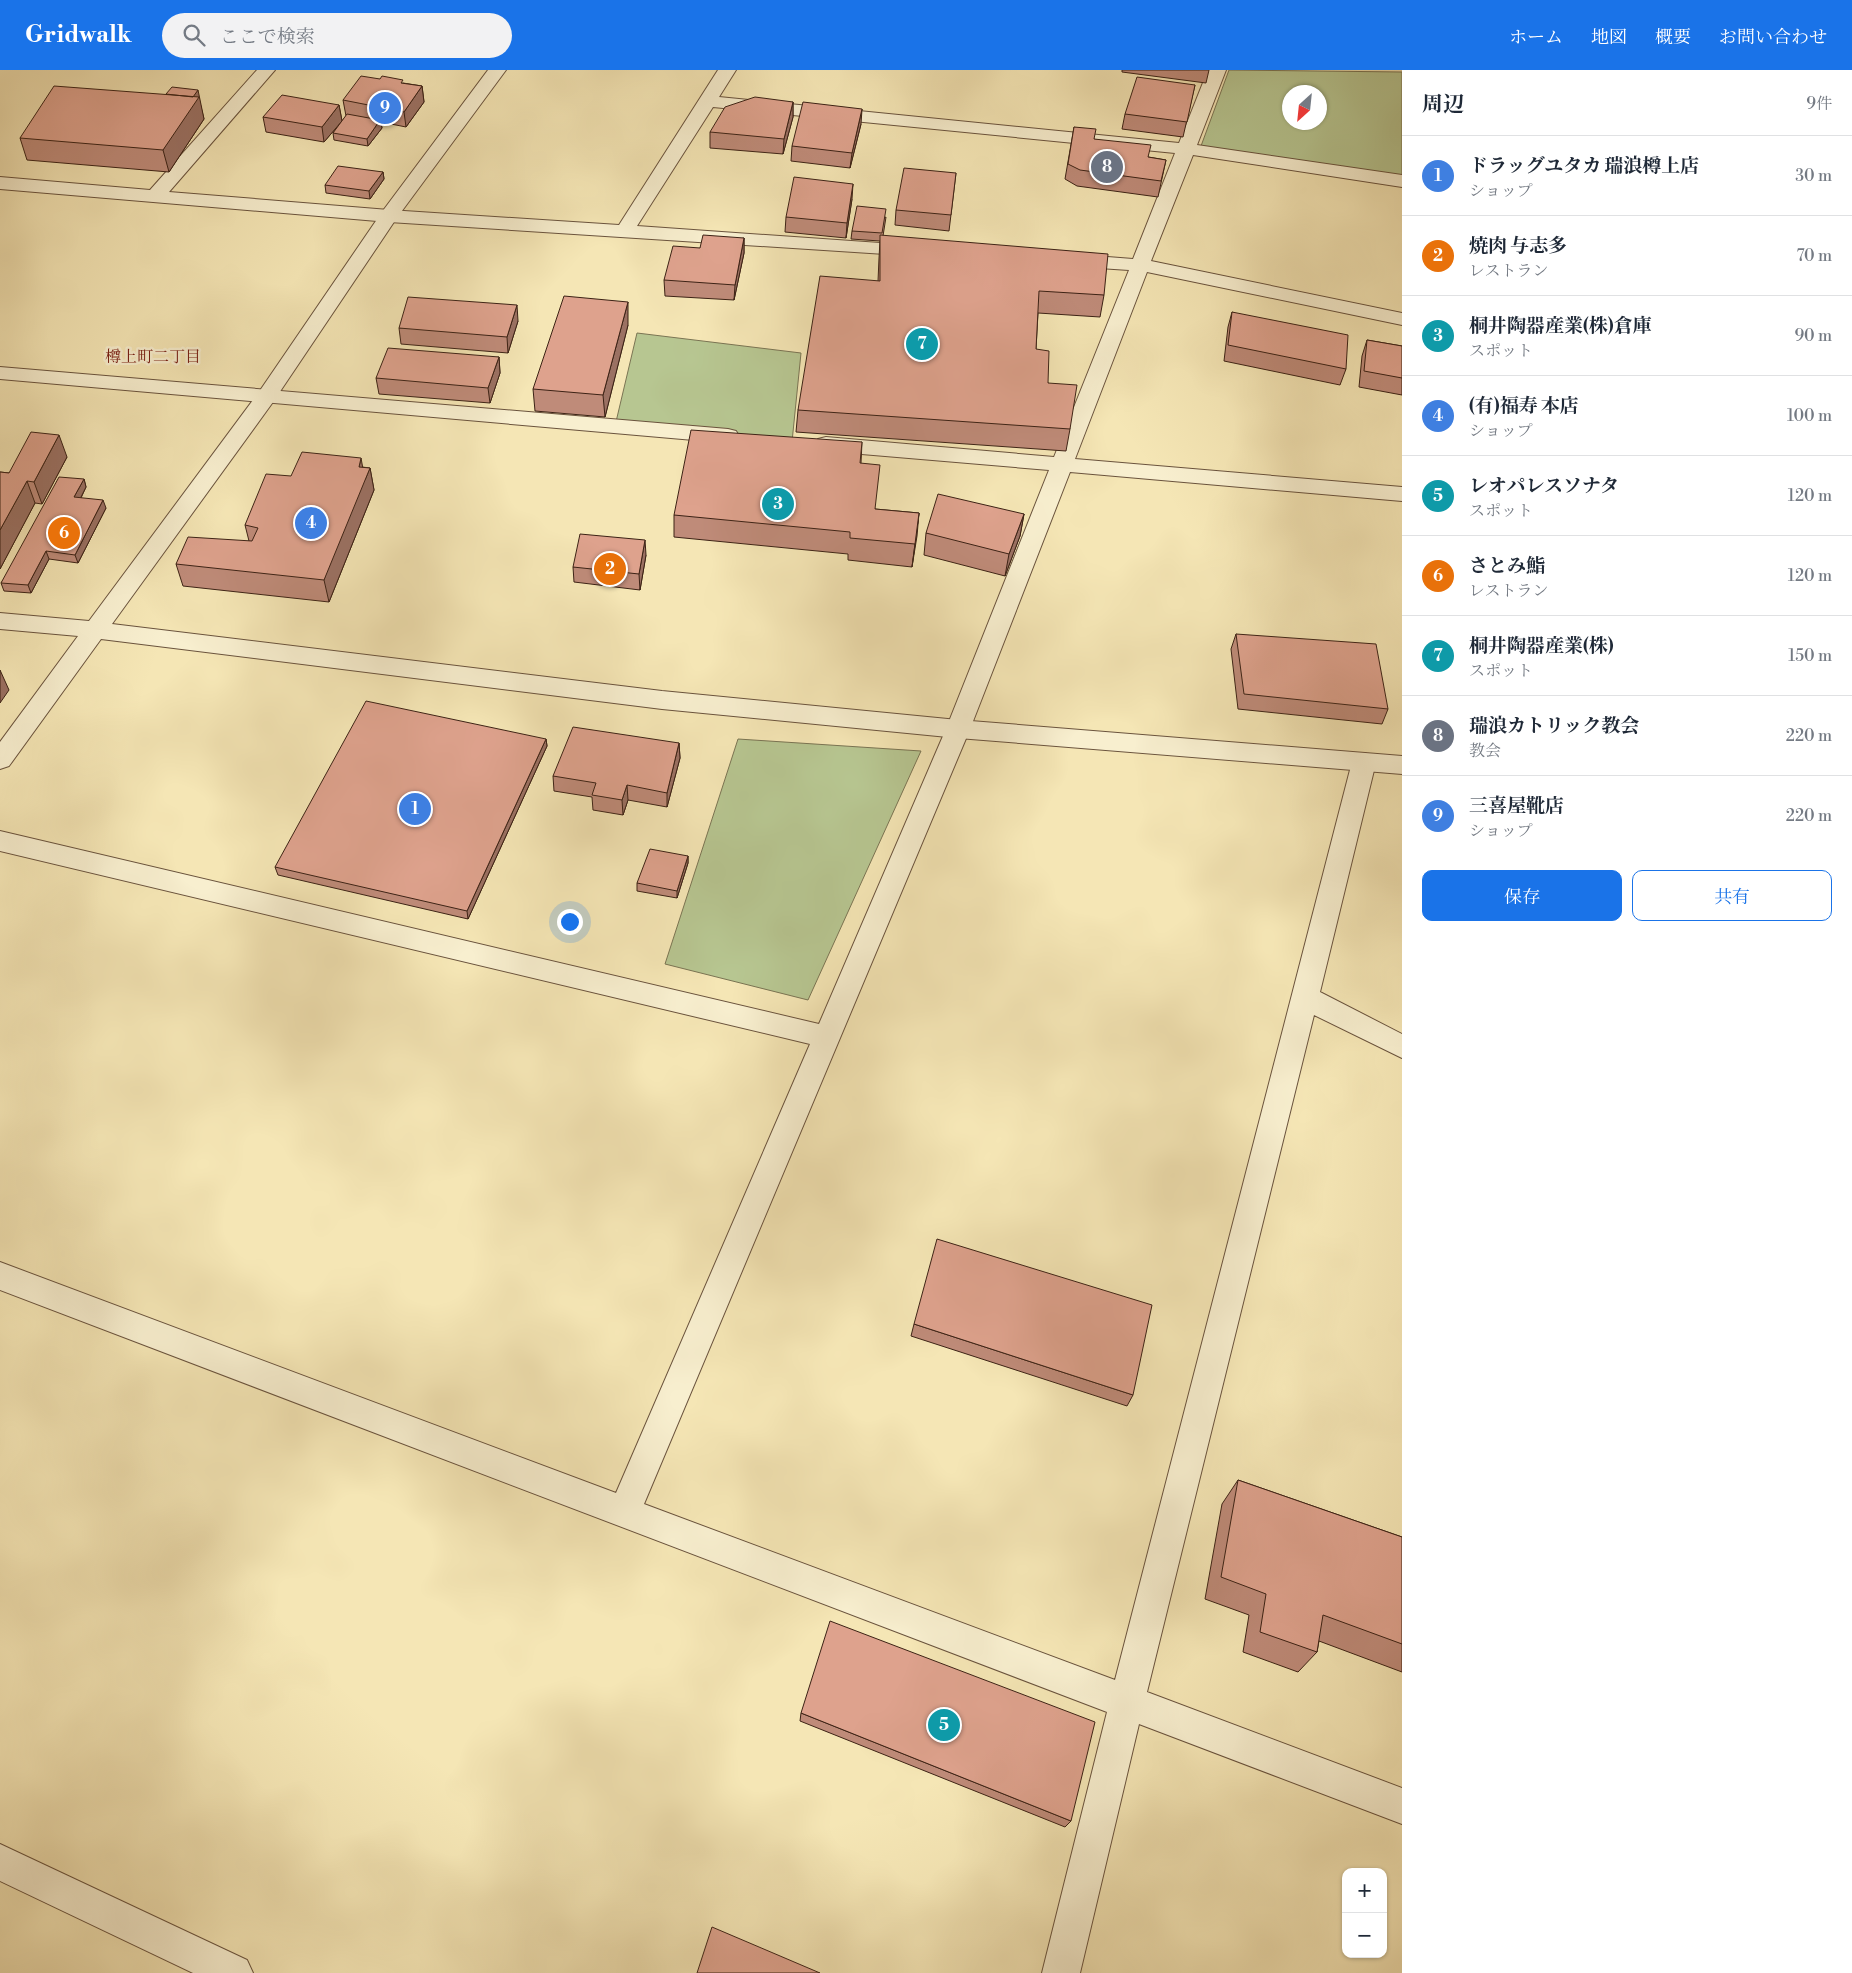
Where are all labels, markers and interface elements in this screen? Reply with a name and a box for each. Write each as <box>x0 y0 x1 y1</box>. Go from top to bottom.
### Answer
search box <box>162 13 512 58</box>
text: Gridwalk <box>25 20 132 50</box>
icon: search <box>180 21 208 49</box>
text: ここで検索 <box>220 25 315 49</box>
text: ホーム <box>1509 26 1563 49</box>
text: 地図 <box>1591 26 1627 49</box>
text: 概要 <box>1655 26 1691 49</box>
text: お問い合わせ <box>1719 26 1827 49</box>
north arrow <box>1282 85 1327 130</box>
pin: 9 <box>369 89 401 127</box>
text: 周辺 <box>1422 92 1464 118</box>
text: 9件 <box>1806 94 1832 114</box>
pin: 8 <box>1091 148 1123 186</box>
text: ドラッグユタカ 瑞浪樽上店 <box>1469 154 1699 178</box>
text: 1 <box>1434 166 1442 186</box>
text: 30 m <box>1795 166 1832 186</box>
text: ショップ <box>1469 181 1533 201</box>
text: 焼肉 与志多 <box>1469 234 1567 258</box>
text: 2 <box>1433 246 1443 266</box>
text: 70 m <box>1796 246 1832 266</box>
text: レストラン <box>1469 261 1549 281</box>
text: 桐井陶器産業(株)倉庫 <box>1469 314 1652 338</box>
pin: 7 <box>906 325 938 363</box>
text: 3 <box>1433 326 1443 346</box>
text: 90 m <box>1794 326 1832 346</box>
text: スポット <box>1469 341 1533 361</box>
district label: 樽上町二丁目 <box>105 347 201 367</box>
text: (有)福寿 本店 <box>1469 394 1579 418</box>
text: 4 <box>1433 406 1443 426</box>
text: 100 m <box>1787 406 1832 426</box>
text: ショップ <box>1469 421 1533 441</box>
text: レオパレスソナタ <box>1469 474 1619 498</box>
pin: 3 <box>762 485 794 523</box>
text: 5 <box>1433 486 1443 506</box>
text: 120 m <box>1788 486 1832 506</box>
text: スポット <box>1469 501 1533 521</box>
pin: 4 <box>295 504 327 542</box>
pin: 6 <box>48 514 80 552</box>
pin: 2 <box>594 550 626 588</box>
text: さとみ鮨 <box>1469 554 1545 578</box>
text: 6 <box>1433 566 1443 586</box>
text: 120 m <box>1788 566 1832 586</box>
text: レストラン <box>1469 581 1549 601</box>
text: 桐井陶器産業(株) <box>1469 634 1614 658</box>
text: 7 <box>1433 646 1443 666</box>
text: 150 m <box>1788 646 1832 666</box>
text: スポット <box>1469 661 1533 681</box>
text: 瑞浪カトリック教会 <box>1469 714 1639 738</box>
text: 8 <box>1433 726 1443 746</box>
text: 220 m <box>1786 726 1832 746</box>
text: 教会 <box>1469 741 1501 761</box>
pin: 1 <box>399 790 431 828</box>
text: 三喜屋靴店 <box>1469 794 1564 818</box>
text: 9 <box>1433 806 1443 826</box>
text: 220 m <box>1786 806 1832 826</box>
text: ショップ <box>1469 821 1533 841</box>
button: 保存 <box>1422 870 1622 921</box>
button: 共有 <box>1632 870 1832 921</box>
your location <box>557 909 583 935</box>
pin: 5 <box>928 1706 960 1744</box>
map controls <box>1342 1868 1387 1958</box>
button: + <box>1342 1868 1387 1913</box>
button: − <box>1342 1913 1387 1958</box>

